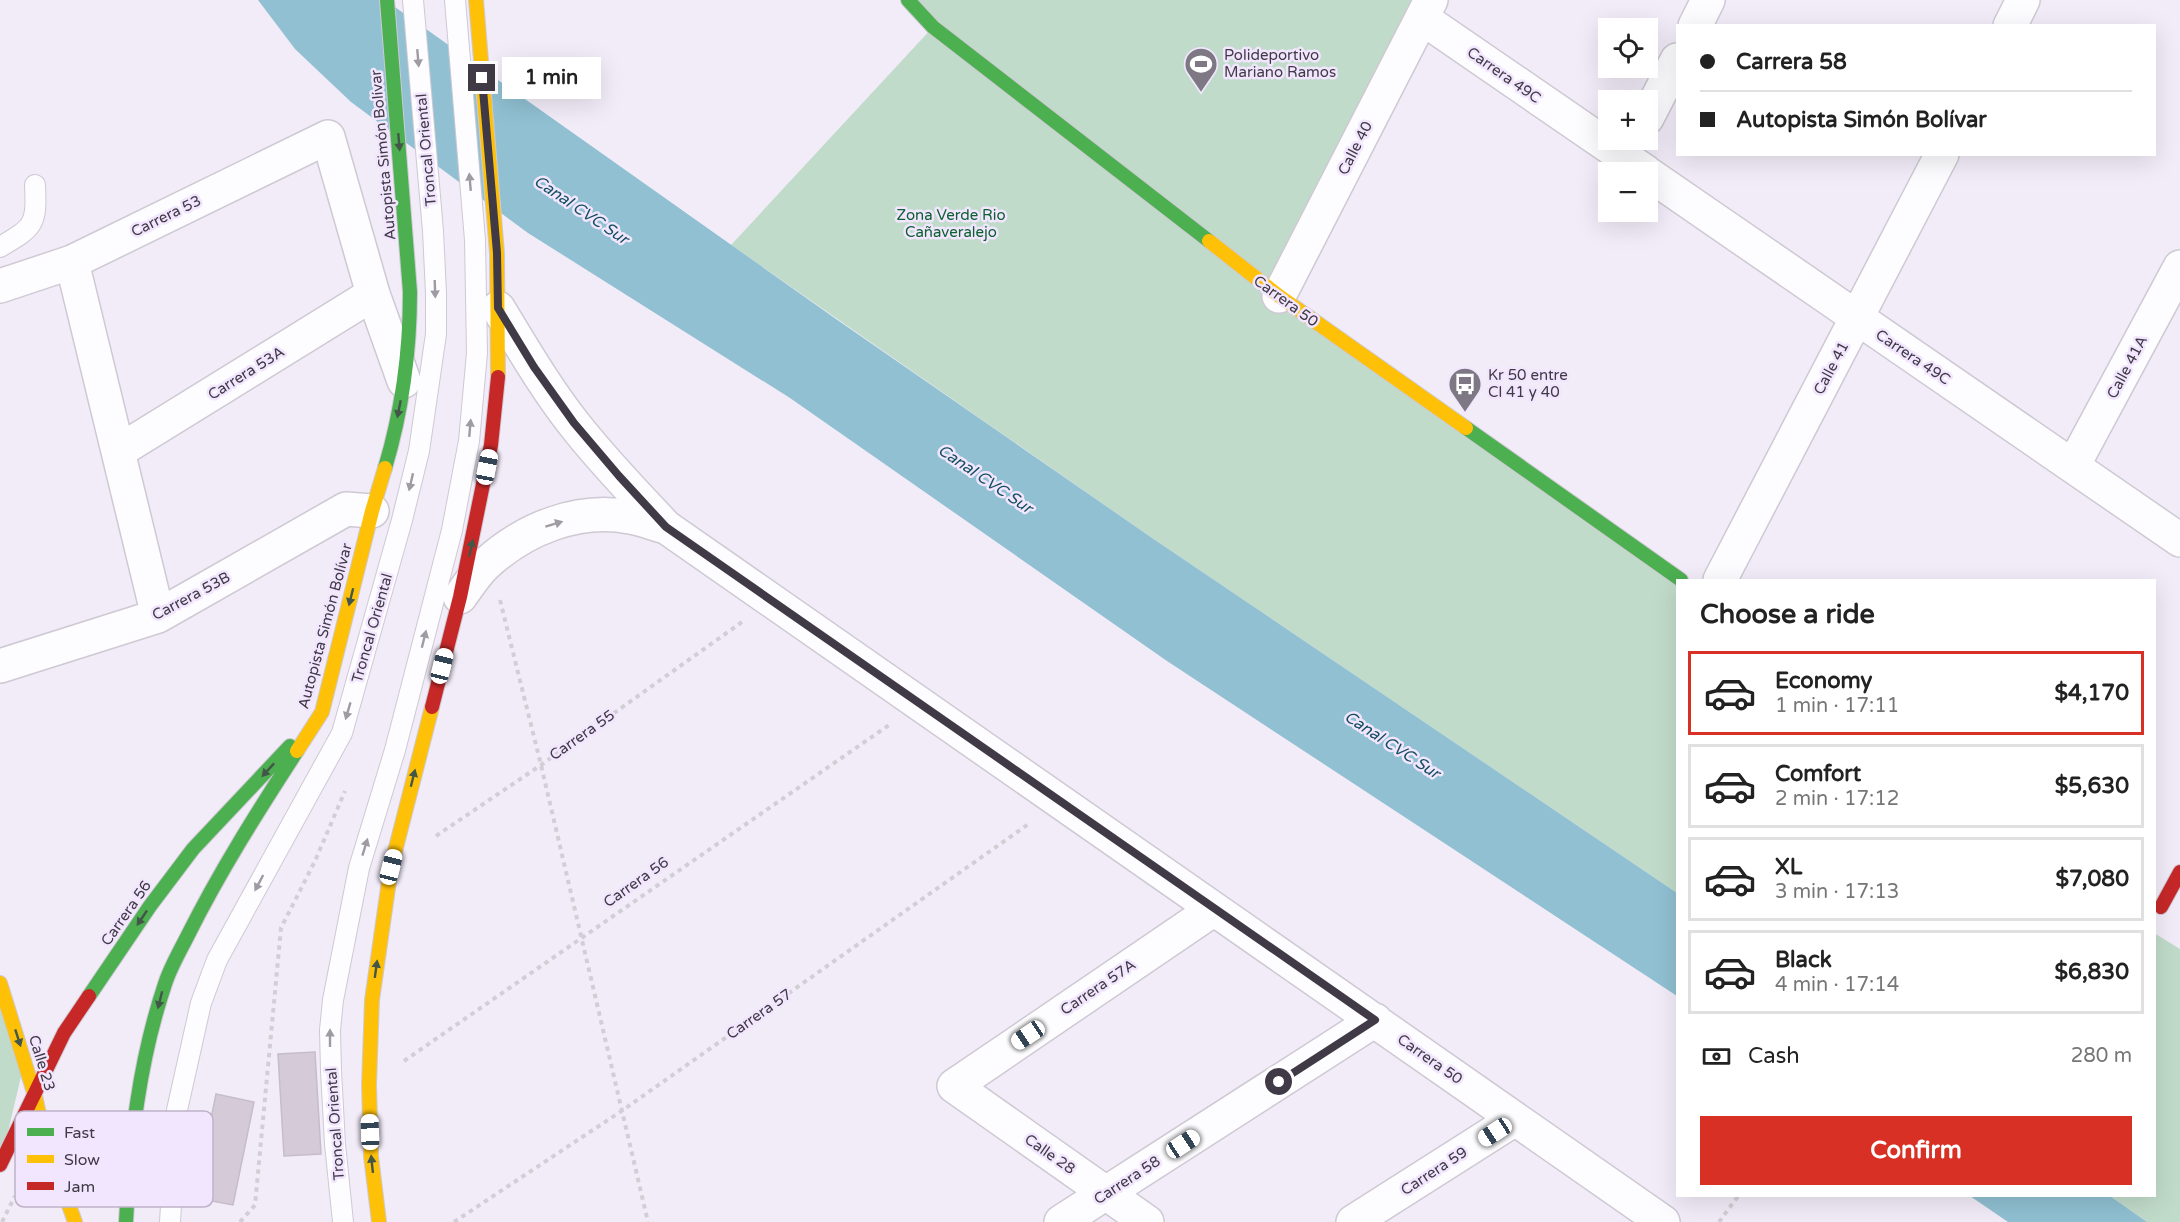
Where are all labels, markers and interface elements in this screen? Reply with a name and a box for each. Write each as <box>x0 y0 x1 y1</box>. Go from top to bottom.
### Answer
map controls <box>1598 18 1658 222</box>
button: locate <box>1598 18 1658 78</box>
street label: Carrera 49C <box>1464 43 1544 107</box>
sports icon: Polideportivo Mariano Ramos <box>1183 46 1219 93</box>
place label: Polideportivo Mariano Ramos <box>1224 46 1336 81</box>
one-way arrow <box>413 49 423 68</box>
text: Carrera 58 <box>1736 49 1847 75</box>
callout: 1 min <box>503 57 602 99</box>
route end <box>468 64 495 91</box>
text: 1 min <box>525 66 578 90</box>
street label: Autopista Simón Bolívar <box>367 69 399 241</box>
button: + <box>1598 90 1658 150</box>
street label: Troncal Oriental <box>412 93 440 207</box>
text: Autopista Simón Bolívar <box>1736 107 1987 133</box>
street label: Calle 40 <box>1334 118 1376 178</box>
one-way arrow <box>394 133 404 152</box>
button: − <box>1598 162 1658 222</box>
water label: Canal CVC Sur <box>530 171 634 250</box>
one-way arrow <box>465 172 475 191</box>
street label: Carrera 53 <box>128 191 204 241</box>
park label: Zona Verde Rio Cañaveralejo <box>896 206 1006 241</box>
street label: Carrera 50 <box>1250 272 1322 330</box>
one-way arrow <box>431 280 440 299</box>
street label: Carrera 49C <box>1872 326 1954 388</box>
street label: Calle 41A <box>2103 332 2151 402</box>
street label: Calle 41 <box>1810 338 1852 398</box>
street label: Carrera 53A <box>204 342 288 404</box>
bus stop icon: Kr 50 entre Cl 41 y 40 <box>1447 366 1483 413</box>
place label: Kr 50 entre Cl 41 y 40 <box>1488 366 1568 401</box>
one-way arrow <box>394 399 403 418</box>
one-way arrow <box>465 418 475 437</box>
water label: Canal CVC Sur <box>934 440 1038 519</box>
car <box>475 448 499 486</box>
one-way arrow <box>406 473 416 491</box>
one-way arrow <box>545 519 563 528</box>
one-way arrow <box>466 539 476 558</box>
street label: Autopista Simón Bolívar <box>294 541 356 711</box>
street label: Carrera 53B <box>149 568 233 624</box>
street label: Troncal Oriental <box>348 571 396 685</box>
one-way arrow <box>345 588 355 607</box>
text: Choose a ride <box>1700 598 1875 631</box>
one-way arrow <box>420 630 429 648</box>
car <box>429 646 455 686</box>
icon: car <box>1703 666 1757 720</box>
text: Economy <box>1775 668 1872 694</box>
text: $4,170 <box>2054 680 2129 706</box>
text: 1 min · 17:11 <box>1775 694 1899 718</box>
one-way arrow <box>343 702 352 720</box>
street label: Carrera 55 <box>546 706 618 764</box>
water label: Canal CVC Sur <box>1340 707 1445 784</box>
icon: car <box>1703 759 1757 813</box>
text: Comfort <box>1775 761 1861 787</box>
one-way arrow <box>261 762 275 777</box>
one-way arrow <box>409 769 419 787</box>
text: $5,630 <box>2055 773 2129 799</box>
text: 2 min · 17:12 <box>1775 787 1899 811</box>
one-way arrow <box>361 838 370 856</box>
car <box>378 847 404 887</box>
icon: car <box>1703 852 1757 906</box>
street label: Carrera 56 <box>600 853 672 911</box>
text: XL <box>1775 854 1802 880</box>
text: $7,080 <box>2056 866 2129 892</box>
one-way arrow <box>254 875 264 892</box>
street label: Carrera 56 <box>97 877 155 949</box>
text: 3 min · 17:13 <box>1775 880 1899 904</box>
one-way arrow <box>136 909 147 926</box>
icon: car <box>1703 945 1757 999</box>
text: Black <box>1775 947 1832 973</box>
street label: Carrera 57A <box>1057 955 1139 1019</box>
text: $6,830 <box>2055 959 2129 985</box>
one-way arrow <box>372 960 381 979</box>
text: 4 min · 17:14 <box>1775 973 1899 997</box>
street label: Carrera 57 <box>723 985 795 1043</box>
one-way arrow <box>155 991 165 1009</box>
car <box>1008 1017 1048 1053</box>
one-way arrow <box>13 1029 23 1047</box>
one-way arrow <box>325 1029 335 1048</box>
street label: Carrera 50 <box>1394 1030 1466 1088</box>
street label: Calle 23 <box>25 1033 59 1093</box>
icon: cash <box>1700 1040 1733 1073</box>
text: Cash <box>1748 1043 1800 1069</box>
text: 280 m <box>2071 1044 2132 1068</box>
street label: Troncal Oriental <box>322 1067 348 1181</box>
route start <box>1265 1068 1292 1095</box>
legend <box>15 1111 213 1207</box>
car <box>360 1114 380 1150</box>
car <box>1475 1115 1515 1149</box>
button: Confirm <box>1700 1116 2132 1185</box>
text: Fast <box>64 1123 95 1143</box>
car <box>1163 1127 1203 1161</box>
street label: Calle 28 <box>1021 1130 1079 1178</box>
street label: Carrera 59 <box>1397 1143 1471 1199</box>
text: Slow <box>64 1150 100 1170</box>
street label: Carrera 58 <box>1090 1152 1164 1208</box>
one-way arrow <box>367 1154 377 1173</box>
text: Jam <box>64 1177 95 1197</box>

